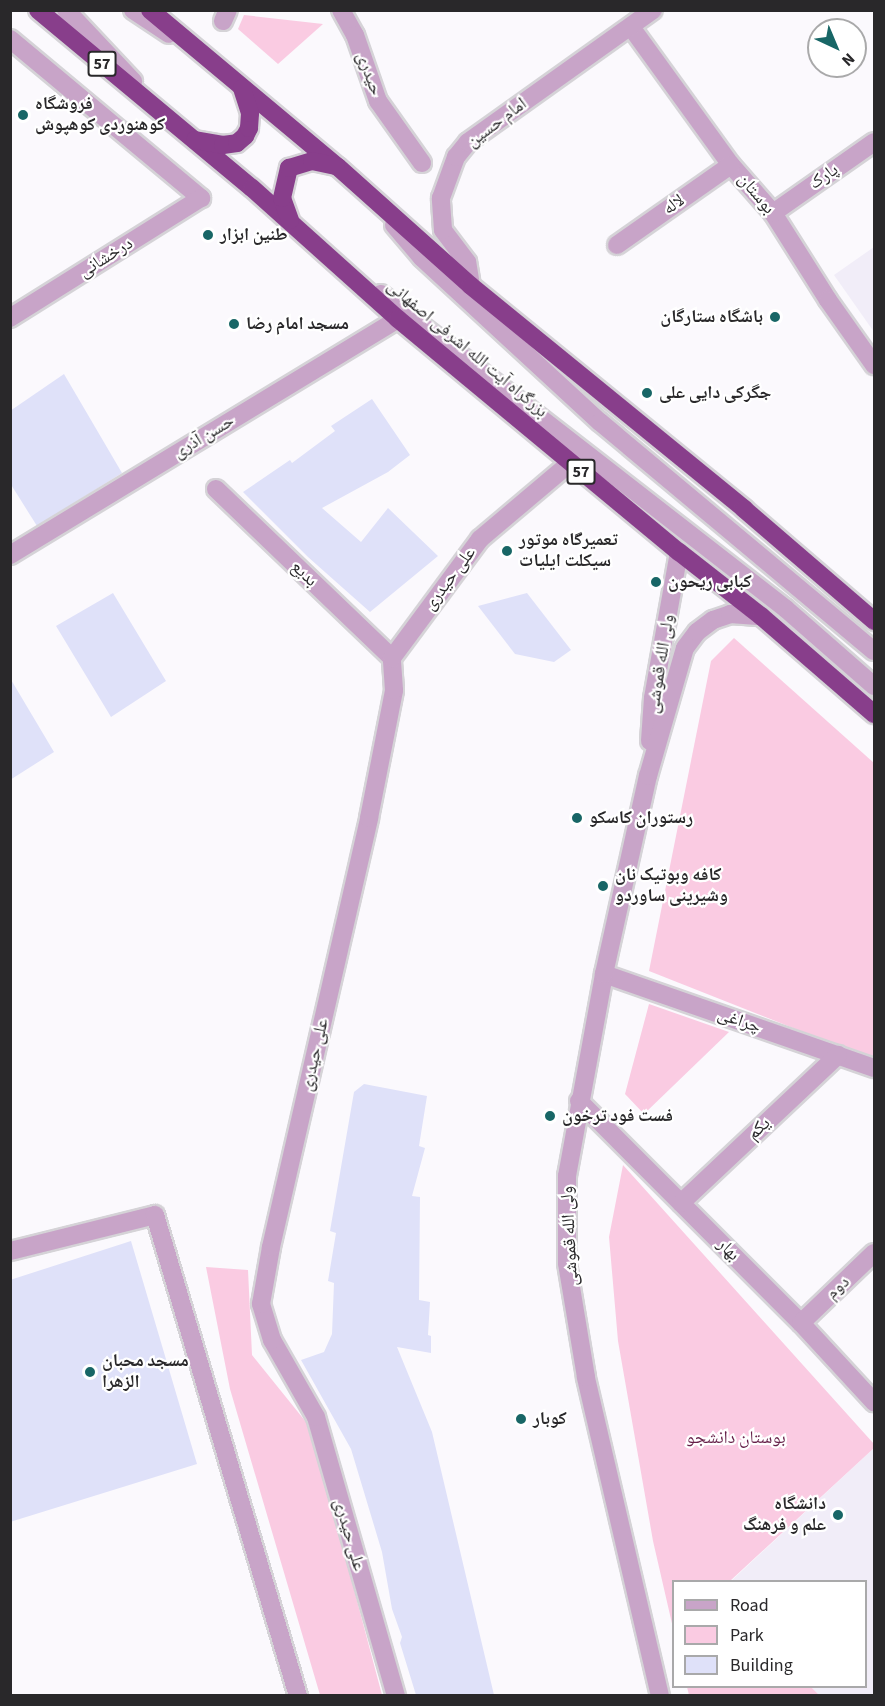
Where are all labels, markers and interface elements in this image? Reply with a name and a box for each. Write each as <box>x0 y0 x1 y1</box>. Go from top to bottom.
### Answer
north arrow <box>807 18 867 78</box>
text: N <box>837 48 860 71</box>
street label: حیدری <box>351 49 387 99</box>
road number: 57 <box>87 51 117 77</box>
street label: امام حسین <box>463 93 531 153</box>
place label: فروشگاه کوهنوردی کوهپوش <box>35 94 165 136</box>
marker: فروشگاه کوهنوردی کوهپوش <box>16 108 30 122</box>
street label: پارک <box>805 159 843 195</box>
street label: بوستان <box>733 169 779 219</box>
street label: لاله <box>659 190 689 220</box>
place label: طنین ابزار <box>220 224 288 246</box>
marker: طنین ابزار <box>201 228 215 242</box>
street label: درخشانی <box>75 233 137 283</box>
street label: بزرگراه آیت الله اشرفی اصفهانی <box>382 275 552 423</box>
place label: باشگاه ستارگان <box>660 306 763 328</box>
marker: باشگاه ستارگان <box>768 310 782 324</box>
place label: مسجد امام رضا <box>246 313 349 335</box>
marker: مسجد امام رضا <box>227 317 241 331</box>
place label: جگرکی دایی علی <box>659 382 771 404</box>
marker: جگرکی دایی علی <box>640 386 654 400</box>
street label: حسن آذری <box>170 410 238 464</box>
road number: 57 <box>566 459 596 485</box>
place label: تعمیرگاه موتور سیکلت ایلیات <box>519 530 618 572</box>
street label: علی حیدری <box>419 543 481 615</box>
marker: تعمیرگاه موتور سیکلت ایلیات <box>500 544 514 558</box>
street label: بدیع <box>286 556 322 592</box>
place label: کبابی ریحون <box>668 571 752 593</box>
marker: کبابی ریحون <box>649 575 663 589</box>
street label: ولی الله قموشی <box>643 613 679 715</box>
place label: رستوران کاسکو <box>589 807 693 829</box>
marker: رستوران کاسکو <box>570 811 584 825</box>
place label: کافه وبوتیک نان وشیرینی ساوردو <box>615 865 728 908</box>
marker: کافه وبوتیک نان وشیرینی ساوردو <box>596 879 610 893</box>
street label: چراغی <box>714 1004 764 1038</box>
street label: علی حیدری <box>296 1017 334 1093</box>
place label: فست فود ترخون <box>562 1105 673 1127</box>
marker: فست فود ترخون <box>543 1109 557 1123</box>
street label: یکم <box>743 1113 775 1145</box>
street label: ولی الله قموشی <box>557 1185 583 1287</box>
street label: بهار <box>712 1234 744 1266</box>
street label: دوم <box>822 1272 854 1304</box>
place label: مسجد محبان الزهرا <box>102 1351 189 1394</box>
marker: مسجد محبان الزهرا <box>83 1365 97 1379</box>
place label: کوبار <box>533 1408 567 1430</box>
marker: کوبار <box>514 1412 528 1426</box>
park label: بوستان دانشجو <box>686 1427 786 1449</box>
place label: دانشگاه علم و فرهنگ <box>743 1494 826 1537</box>
street label: علی حیدری <box>328 1496 370 1574</box>
marker: دانشگاه علم و فرهنگ <box>831 1508 845 1522</box>
legend <box>672 1580 867 1688</box>
text: Road <box>730 1593 769 1618</box>
text: Park <box>730 1623 764 1648</box>
text: Building <box>730 1653 793 1678</box>

